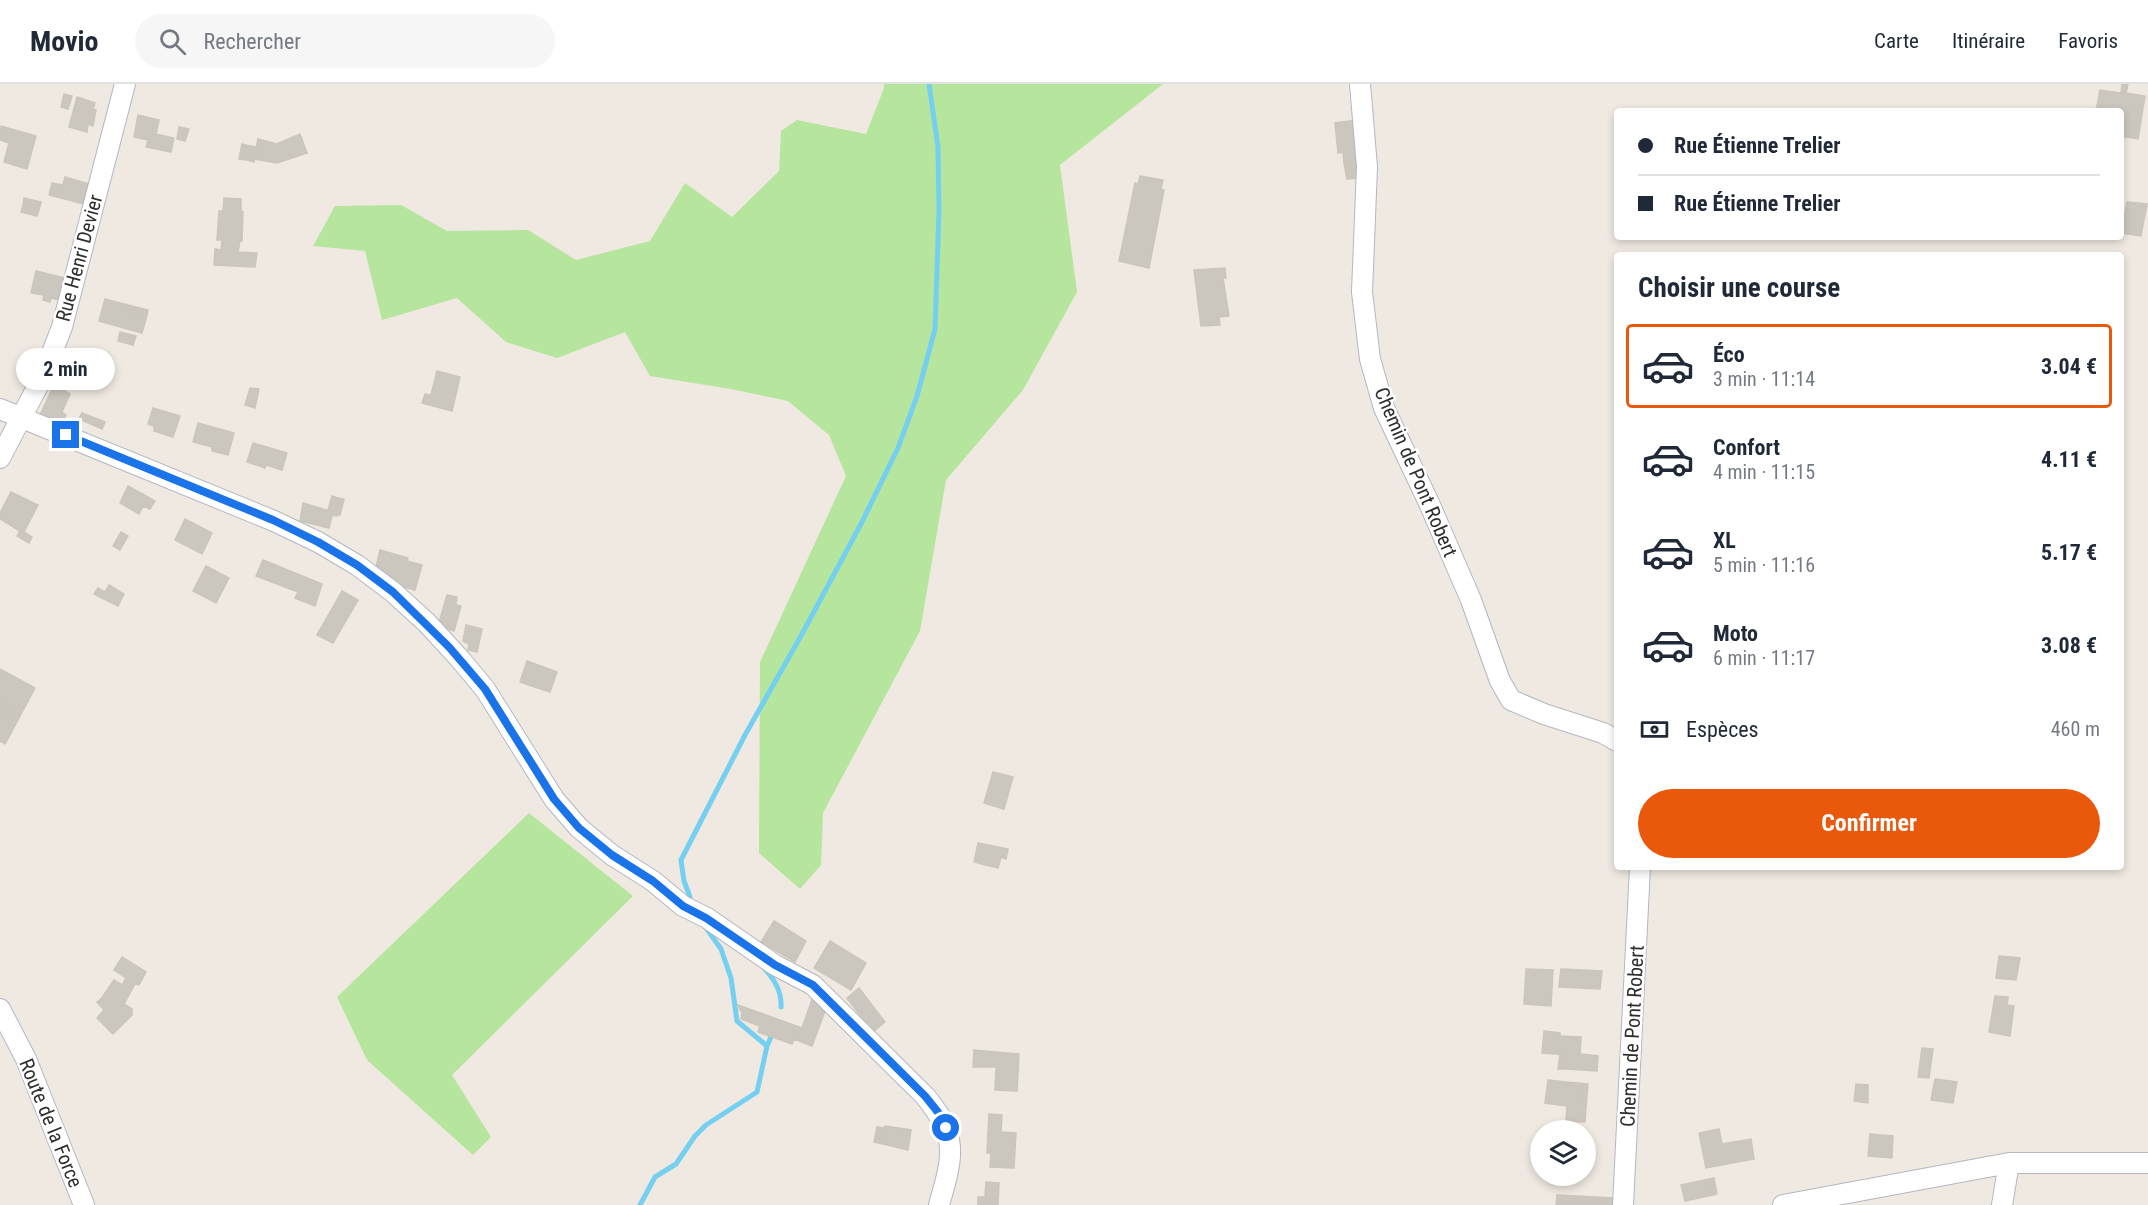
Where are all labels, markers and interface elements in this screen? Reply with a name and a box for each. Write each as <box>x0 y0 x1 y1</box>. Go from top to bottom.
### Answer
search box <box>135 14 555 68</box>
text: Movio <box>30 25 99 58</box>
icon: search <box>156 25 189 58</box>
text: Rechercher <box>204 29 301 54</box>
text: Carte <box>1874 29 1919 53</box>
text: Itinéraire <box>1952 29 2025 53</box>
text: Favoris <box>2058 29 2118 53</box>
text: Rue Étienne Trelier <box>1674 133 1841 158</box>
text: Rue Étienne Trelier <box>1674 191 1841 216</box>
street label: Rue Henri Devier <box>51 192 107 324</box>
text: Choisir une course <box>1638 272 1840 304</box>
icon: car <box>1641 339 1695 393</box>
text: Éco <box>1713 342 1745 367</box>
callout: 2 min <box>16 348 116 390</box>
text: 3.04 € <box>2041 354 2097 379</box>
text: 2 min <box>43 357 88 381</box>
text: 3 min · 11:14 <box>1713 367 1815 391</box>
street label: Chemin de Pont Robert <box>1369 384 1463 560</box>
route end <box>52 421 79 448</box>
icon: car <box>1641 432 1695 486</box>
text: Confort <box>1713 435 1780 460</box>
text: 4.11 € <box>2041 447 2097 472</box>
text: 4 min · 11:15 <box>1713 460 1815 484</box>
icon: car <box>1641 525 1695 579</box>
text: XL <box>1713 528 1736 553</box>
text: 5.17 € <box>2041 540 2097 565</box>
text: 5 min · 11:16 <box>1713 553 1815 577</box>
icon: car <box>1641 618 1695 672</box>
text: Moto <box>1713 621 1758 646</box>
text: 3.08 € <box>2041 633 2097 658</box>
text: 6 min · 11:17 <box>1713 646 1815 670</box>
icon: cash <box>1638 713 1671 746</box>
text: Espèces <box>1686 717 1759 742</box>
text: 460 m <box>2051 717 2100 741</box>
button: Confirmer <box>1638 789 2100 858</box>
street label: Chemin de Pont Robert <box>1615 945 1649 1127</box>
street label: Route de la Force <box>14 1055 88 1191</box>
route start <box>932 1114 959 1141</box>
map controls <box>1530 1120 1596 1186</box>
button: layers <box>1530 1120 1596 1186</box>

